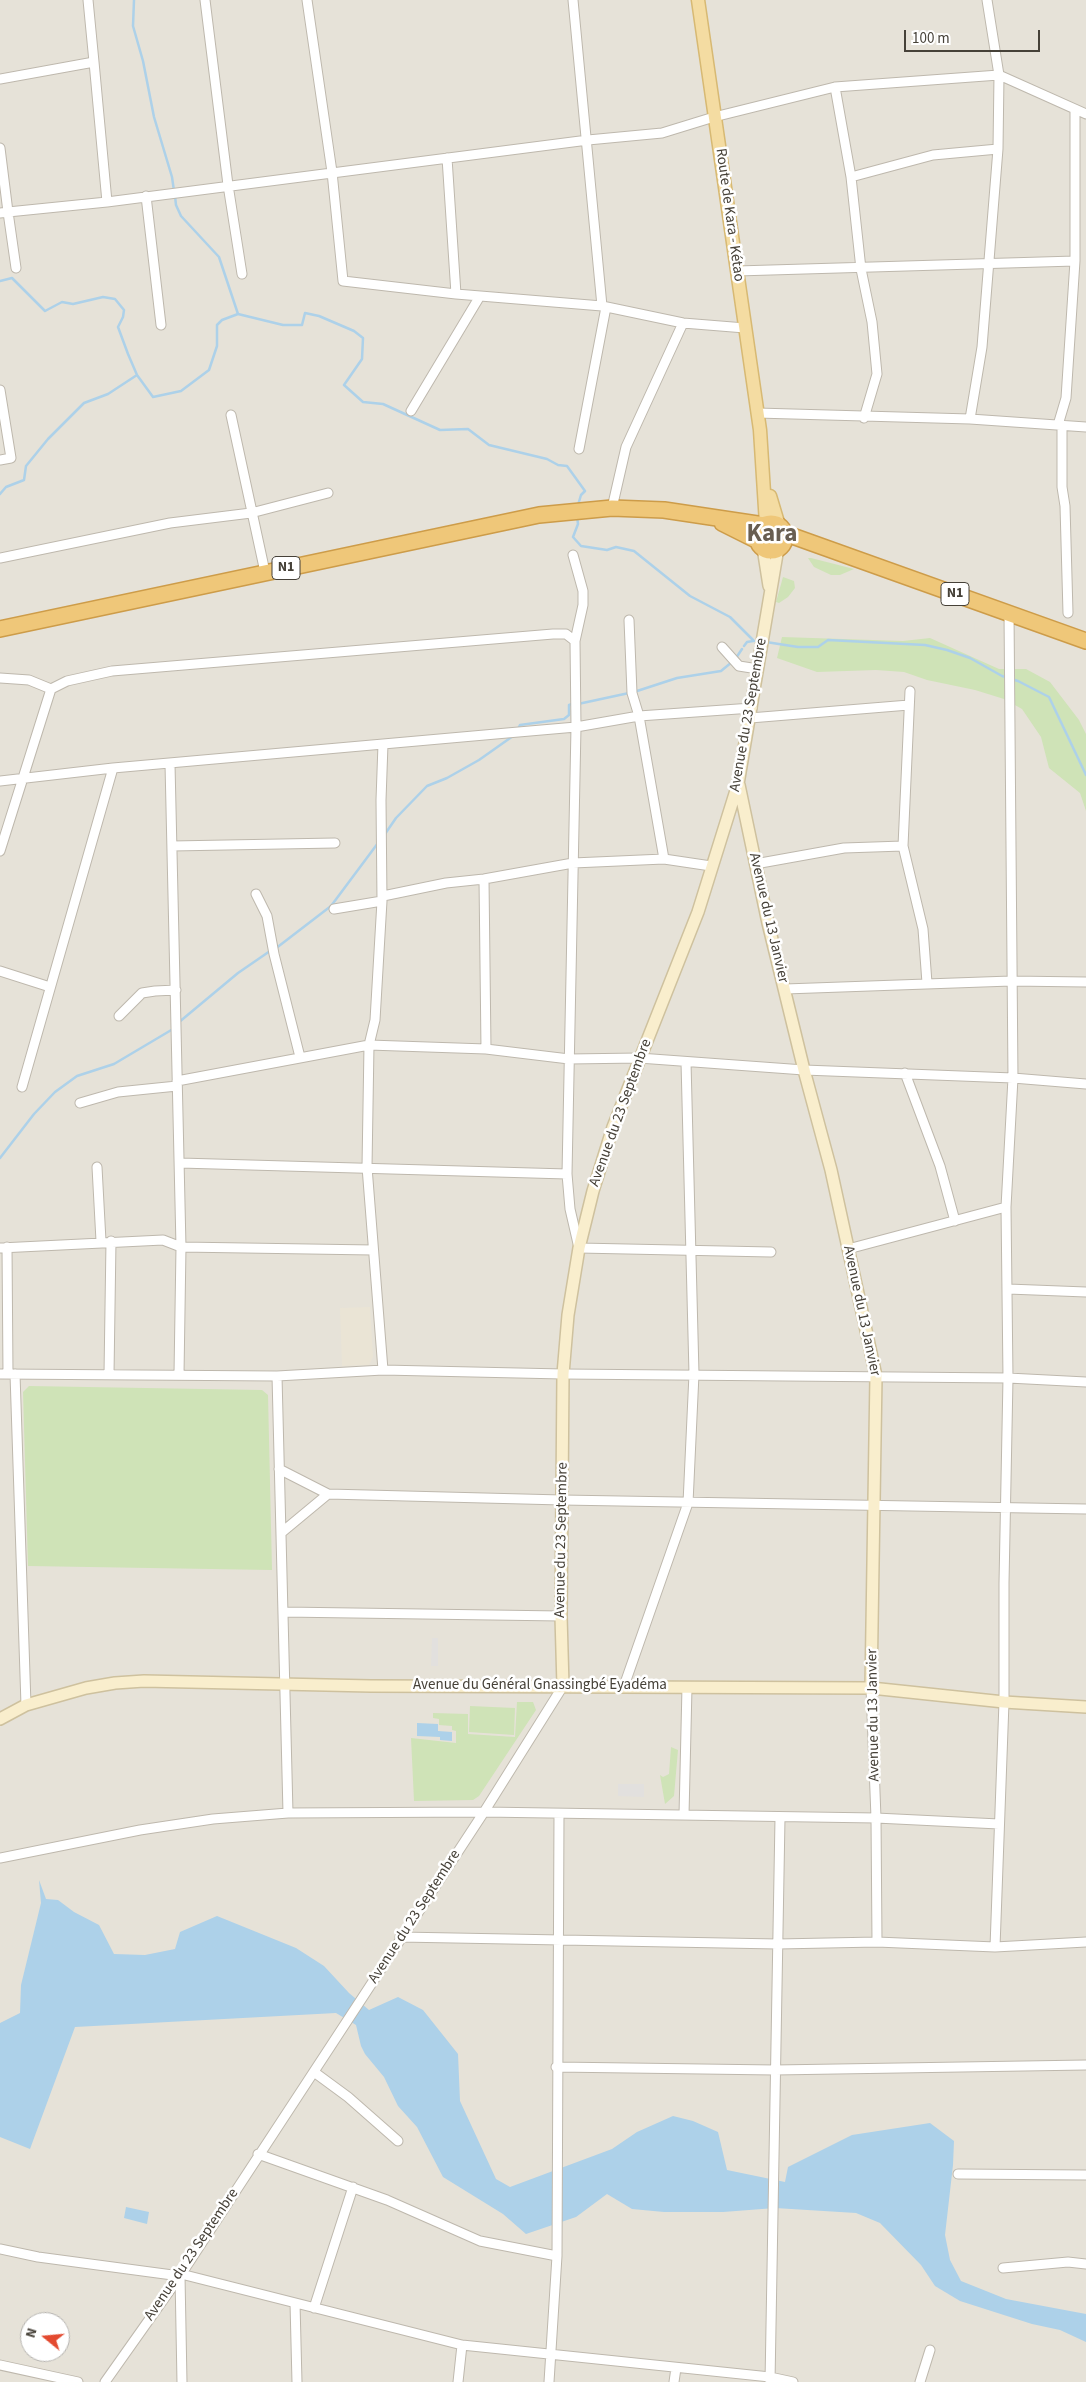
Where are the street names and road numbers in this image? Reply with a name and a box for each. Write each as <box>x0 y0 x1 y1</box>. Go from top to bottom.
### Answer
street label: Route de Kara - Kétao <box>711 147 747 283</box>
road number: N1 <box>272 556 300 580</box>
road number: N1 <box>941 582 969 606</box>
street label: Avenue du 23 Septembre <box>727 637 771 793</box>
street label: Avenue du 13 Janvier <box>744 851 792 985</box>
street label: Avenue du 23 Septembre <box>586 1037 656 1189</box>
street label: Avenue du 13 Janvier <box>838 1244 884 1378</box>
street label: Avenue du 23 Septembre <box>552 1462 572 1618</box>
street label: Avenue du 13 Janvier <box>864 1648 884 1782</box>
street label: Avenue du Général Gnassingbé Eyadéma <box>413 1677 667 1695</box>
street label: Avenue du 23 Septembre <box>365 1847 465 1987</box>
street label: Avenue du 23 Septembre <box>141 2185 243 2325</box>

